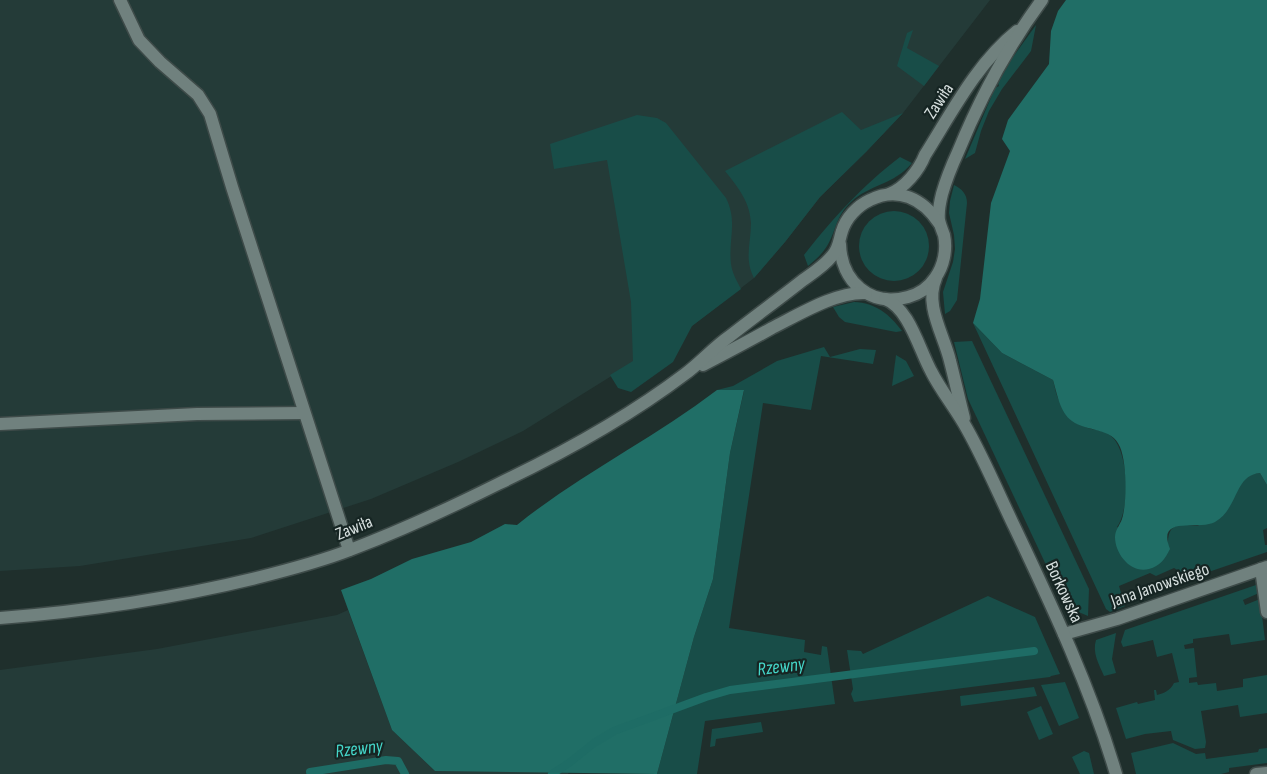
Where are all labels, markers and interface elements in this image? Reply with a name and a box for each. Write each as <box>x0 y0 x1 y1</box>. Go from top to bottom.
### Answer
street label: Zawiła <box>920 79 958 123</box>
street label: Zawiła <box>333 511 376 545</box>
street label: Borkowska <box>1041 558 1087 626</box>
street label: Jana Janowskiego <box>1107 558 1212 612</box>
water label: Rzewny <box>756 653 807 681</box>
water label: Rzewny <box>334 735 385 763</box>

